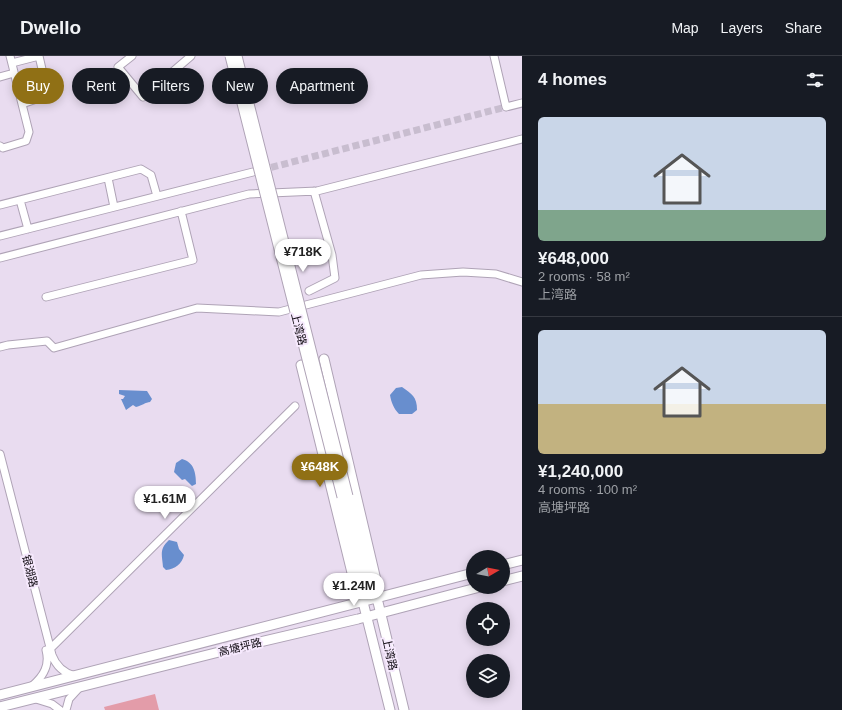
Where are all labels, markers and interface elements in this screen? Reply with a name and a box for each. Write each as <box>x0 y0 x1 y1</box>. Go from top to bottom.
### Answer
text: Dwello <box>20 17 81 38</box>
text: Map <box>671 20 699 36</box>
text: Layers <box>721 20 763 36</box>
text: Share <box>785 20 822 36</box>
chip: Buy <box>12 68 64 104</box>
chip: Rent <box>72 68 130 104</box>
chip: Filters <box>138 68 204 104</box>
chip: New <box>212 68 268 104</box>
chip: Apartment <box>276 68 368 104</box>
icon: filters <box>804 69 826 91</box>
text: 4 homes <box>538 70 607 89</box>
icon: home <box>646 143 718 215</box>
pin: ¥718K <box>275 239 331 273</box>
text: ¥718K <box>284 244 322 259</box>
text: ¥648,000 <box>538 249 609 268</box>
text: 2 rooms · 58 m² <box>538 269 630 284</box>
text: 上湾路 <box>538 287 577 302</box>
street label: 上湾路 <box>289 312 309 346</box>
icon: home <box>646 356 718 428</box>
pin: ¥648K <box>292 454 348 488</box>
text: ¥648K <box>301 459 339 474</box>
text: ¥1,240,000 <box>538 462 623 481</box>
text: 4 rooms · 100 m² <box>538 482 637 497</box>
pin: ¥1.61M <box>132 486 198 520</box>
text: ¥1.61M <box>143 491 187 506</box>
text: 高塘坪路 <box>538 500 590 515</box>
north arrow <box>466 550 510 594</box>
map controls <box>466 550 510 698</box>
street label: 银湖路 <box>20 554 40 588</box>
pin: ¥1.24M <box>321 573 387 607</box>
text: ¥1.24M <box>332 578 376 593</box>
button: locate <box>466 602 510 646</box>
street label: 高塘坪路 <box>217 636 263 658</box>
street label: 上湾路 <box>380 637 400 671</box>
button: layers <box>466 654 510 698</box>

